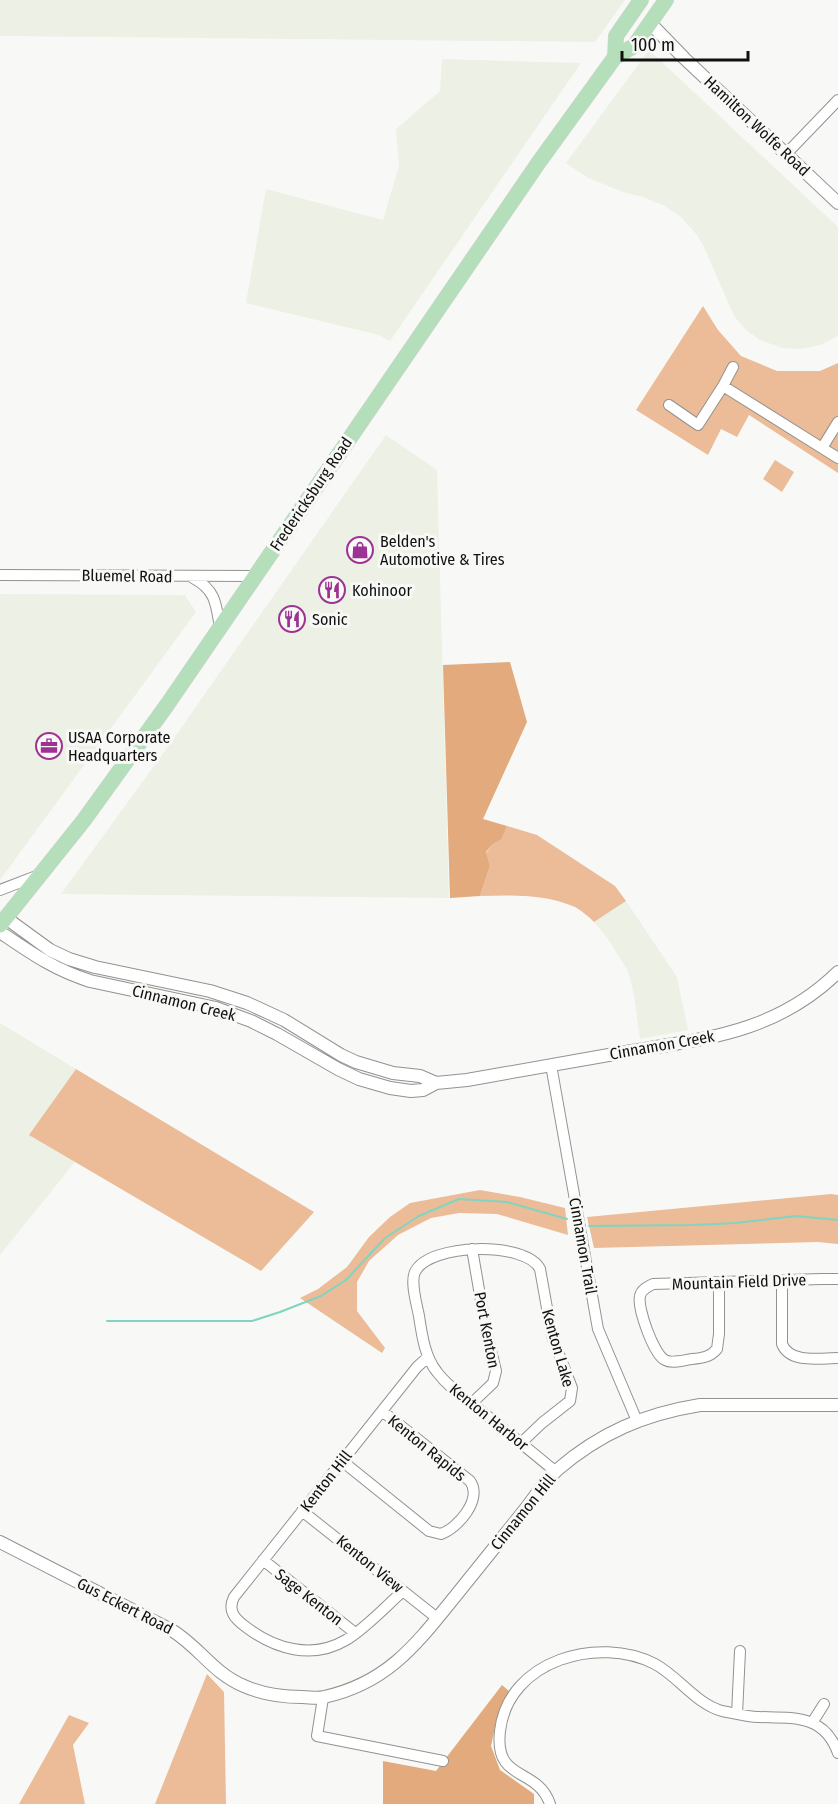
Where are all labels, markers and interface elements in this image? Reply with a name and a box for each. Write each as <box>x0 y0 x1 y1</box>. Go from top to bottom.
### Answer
scale bar <box>622 24 748 62</box>
text: 100 m <box>631 34 675 56</box>
street label: Hamilton Wolfe Road <box>700 72 814 180</box>
street label: Fredericksburg Road <box>266 433 356 555</box>
place label: Belden's Automotive & Tires <box>380 532 505 569</box>
shop icon: Belden's Automotive & Tires <box>345 535 375 565</box>
street label: Bluemel Road <box>82 566 172 586</box>
restaurant icon: Kohinoor <box>317 575 347 605</box>
place label: Kohinoor <box>352 581 412 600</box>
restaurant icon: Sonic <box>277 604 307 634</box>
place label: Sonic <box>312 610 348 629</box>
place label: USAA Corporate Headquarters <box>68 728 170 765</box>
office icon: USAA Corporate Headquarters <box>34 731 64 761</box>
street label: Cinnamon Creek <box>130 981 238 1025</box>
street label: Cinnamon Creek <box>608 1026 716 1064</box>
street label: Cinnamon Trail <box>565 1196 601 1296</box>
street label: Mountain Field Drive <box>671 1270 807 1294</box>
street label: Port Kenton <box>470 1290 504 1370</box>
street label: Kenton Lake <box>538 1307 578 1389</box>
street label: Kenton Harbor <box>446 1379 533 1455</box>
street label: Kenton Rapids <box>384 1411 470 1485</box>
street label: Kenton Hill <box>296 1447 356 1515</box>
street label: Cinnamon Hill <box>487 1470 559 1554</box>
street label: Kenton View <box>333 1531 408 1597</box>
street label: Sage Kenton <box>271 1565 347 1629</box>
street label: Gus Eckert Road <box>74 1574 176 1638</box>

